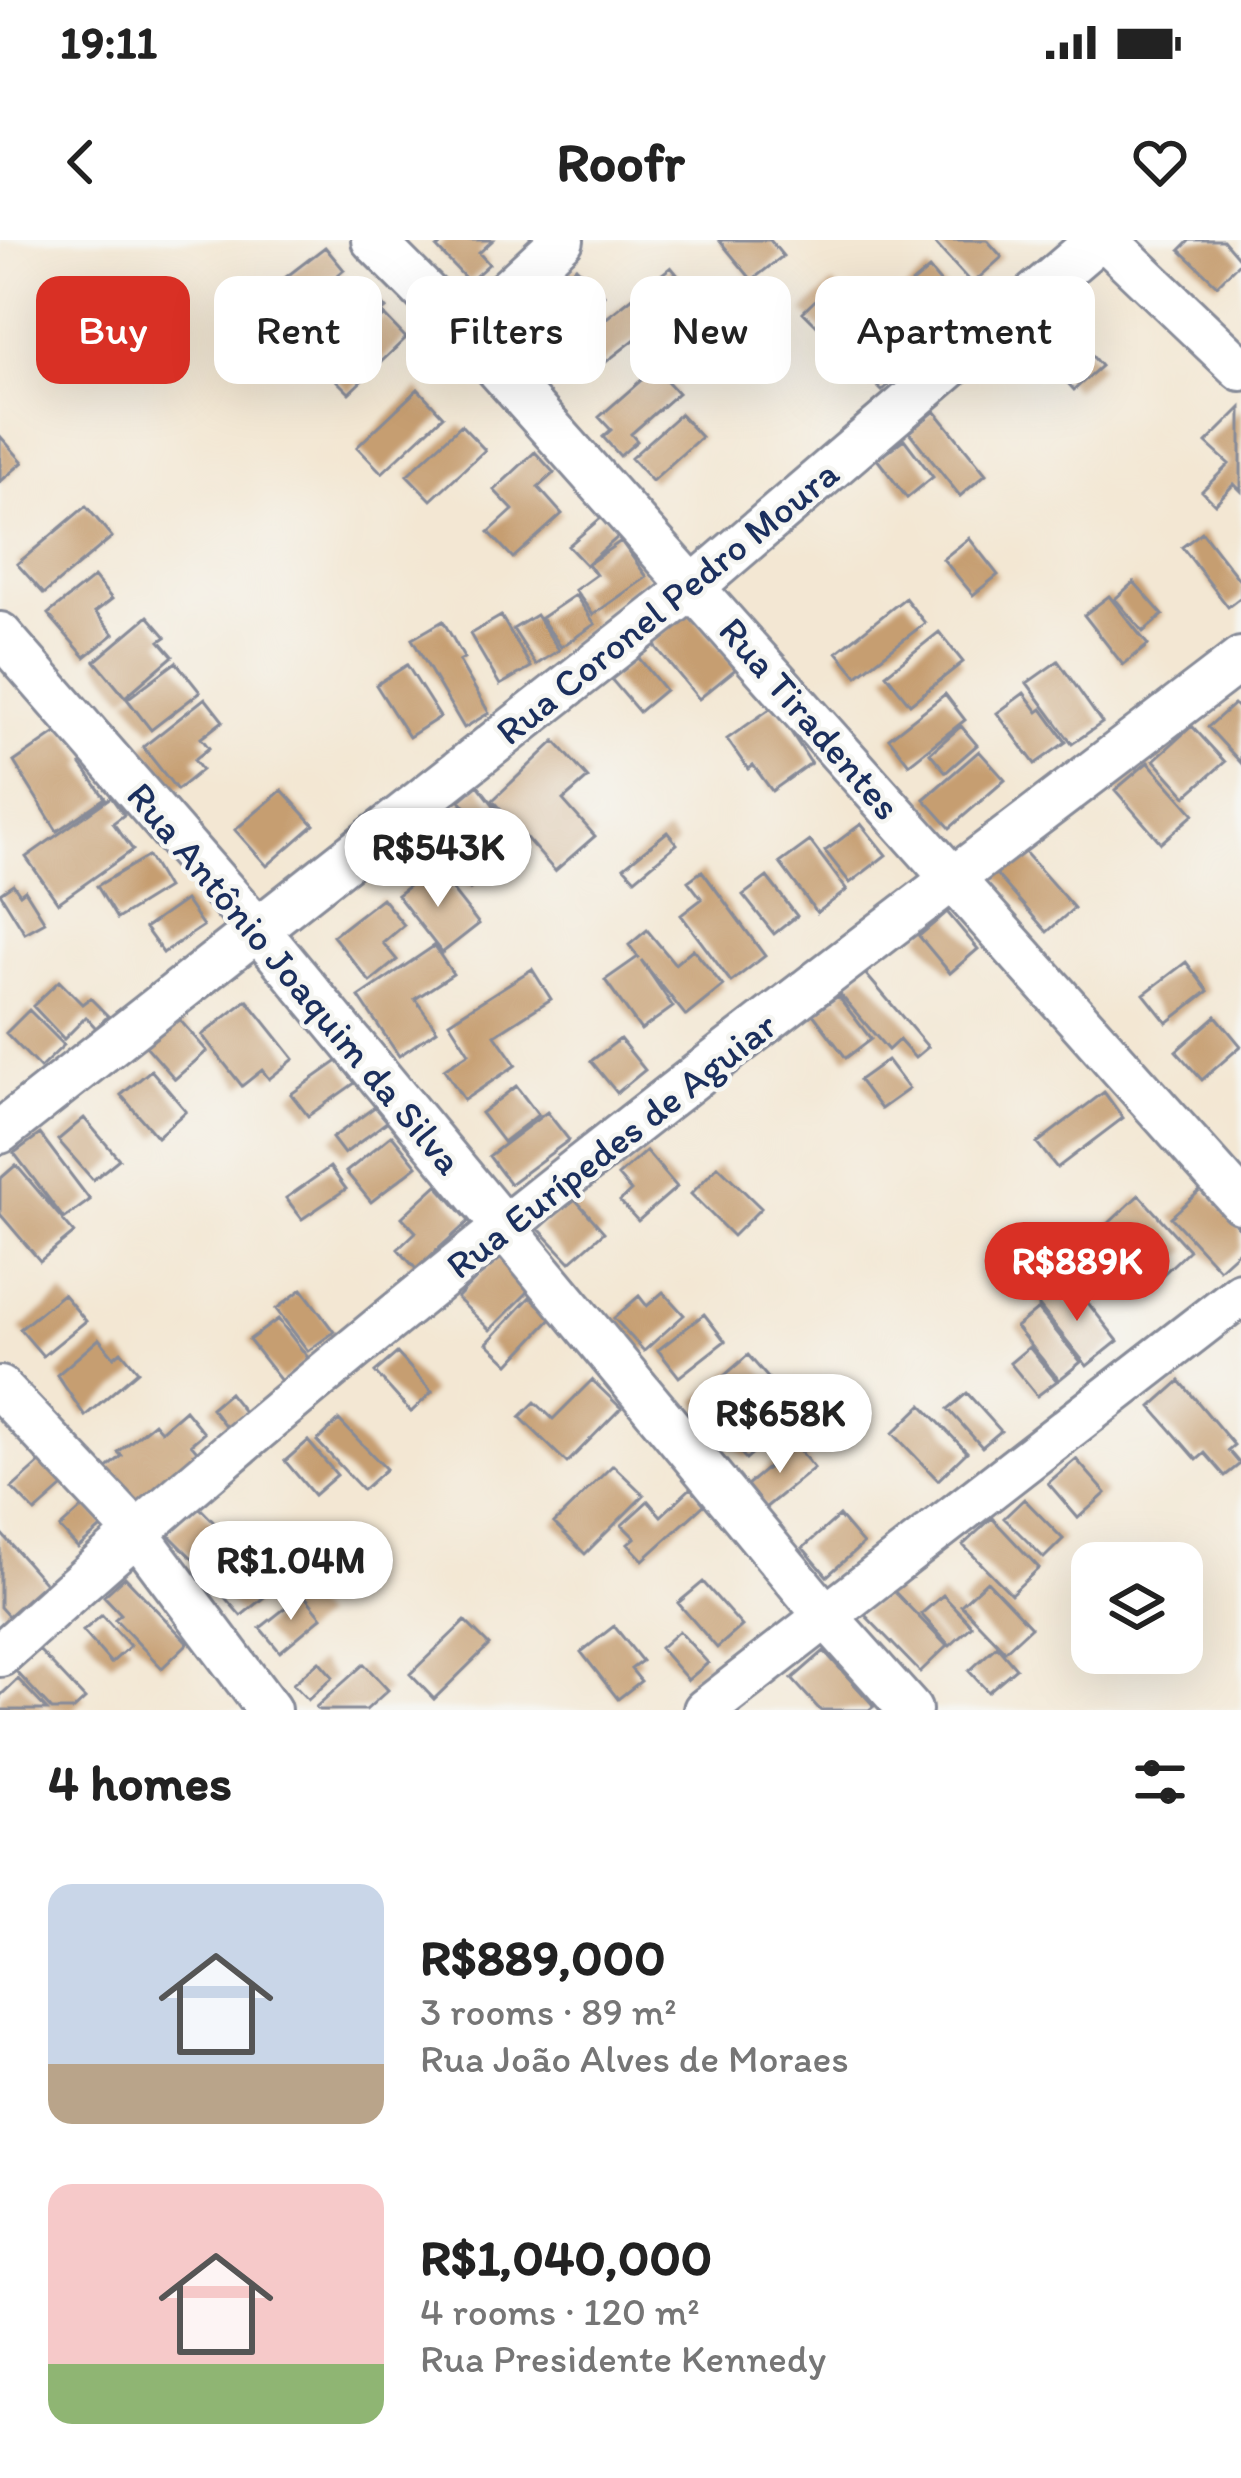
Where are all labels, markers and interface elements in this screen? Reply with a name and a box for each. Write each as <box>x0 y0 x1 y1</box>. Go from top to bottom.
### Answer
text: 19:11 <box>60 15 157 69</box>
icon: back <box>48 129 114 195</box>
icon: heart <box>1127 129 1193 195</box>
text: Roofr <box>556 130 685 195</box>
chip: Buy <box>36 276 190 384</box>
chip: Rent <box>214 276 382 384</box>
chip: Filters <box>406 276 606 384</box>
chip: New <box>630 276 791 384</box>
chip: Apartment <box>815 276 1095 384</box>
street label: Rua Coronel Pedro Moura <box>486 449 848 755</box>
street label: Rua Tiradentes <box>709 607 911 829</box>
street label: Rua Antônio Joaquim da Silva <box>117 772 473 1184</box>
pin: R$543K <box>340 808 536 910</box>
text: R$543K <box>372 823 504 870</box>
street label: Rua Eurípedes de Aguiar <box>437 1001 786 1289</box>
pin: R$889K <box>979 1222 1175 1324</box>
text: R$889K <box>1012 1237 1142 1284</box>
pin: R$658K <box>682 1374 878 1476</box>
text: R$658K <box>715 1389 845 1436</box>
pin: R$1.04M <box>180 1521 402 1623</box>
text: R$1.04M <box>216 1536 366 1583</box>
map controls <box>1071 1542 1203 1674</box>
button: layers <box>1071 1542 1203 1674</box>
icon: filters <box>1127 1749 1193 1815</box>
text: 4 homes <box>48 1752 232 1813</box>
text: R$889,000 <box>420 1927 666 1988</box>
icon: home <box>144 1932 288 2076</box>
text: 3 rooms · 89 m² <box>420 1988 677 2035</box>
text: Rua João Alves de Moraes <box>420 2035 849 2082</box>
text: R$1,040,000 <box>420 2227 712 2288</box>
icon: home <box>144 2232 288 2376</box>
text: 4 rooms · 120 m² <box>420 2288 700 2335</box>
text: Rua Presidente Kennedy <box>420 2335 826 2382</box>

